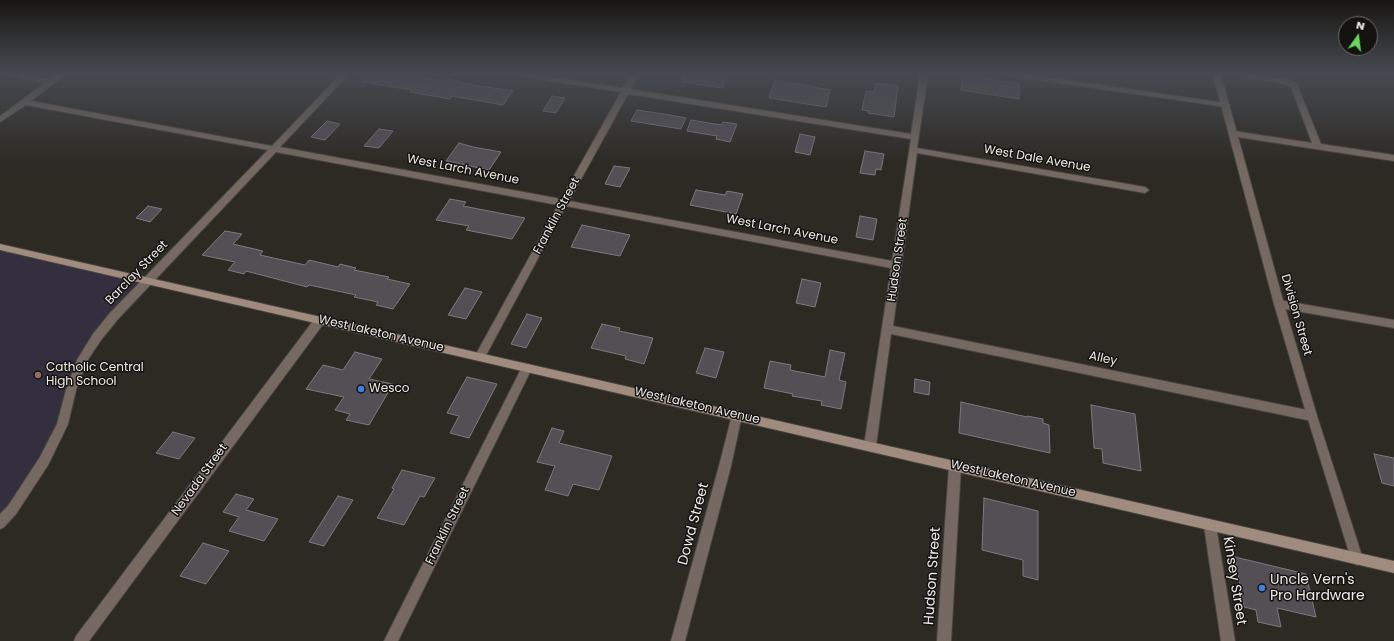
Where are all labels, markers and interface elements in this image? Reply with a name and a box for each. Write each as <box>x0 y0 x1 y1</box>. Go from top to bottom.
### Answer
north arrow <box>1338 16 1378 56</box>
text: N <box>1355 17 1367 34</box>
street label: West Dale Avenue <box>982 143 1092 175</box>
street label: West Larch Avenue <box>406 152 520 188</box>
street label: Franklin Street <box>531 175 583 257</box>
street label: West Larch Avenue <box>725 212 839 248</box>
street label: Hudson Street <box>885 217 911 303</box>
street label: Barclay Street <box>103 238 171 308</box>
street label: Division Street <box>1277 273 1315 357</box>
street label: West Laketon Avenue <box>317 313 445 355</box>
street label: Alley <box>1088 349 1118 369</box>
place label: Catholic Central High School <box>46 361 144 389</box>
marker: Catholic Central High School <box>33 370 43 380</box>
place label: Wesco <box>369 382 409 396</box>
marker: Wesco <box>356 384 366 394</box>
street label: West Laketon Avenue <box>633 385 761 427</box>
street label: Nevada Street <box>169 441 231 519</box>
street label: West Laketon Avenue <box>949 458 1077 500</box>
street label: Dowd Street <box>675 481 713 567</box>
street label: Franklin Street <box>423 485 473 567</box>
street label: Hudson Street <box>921 526 945 626</box>
street label: Kinsey Street <box>1219 536 1249 626</box>
place label: Uncle Vern's Pro Hardware <box>1270 572 1365 604</box>
marker: Uncle Vern's Pro Hardware <box>1257 583 1267 593</box>

